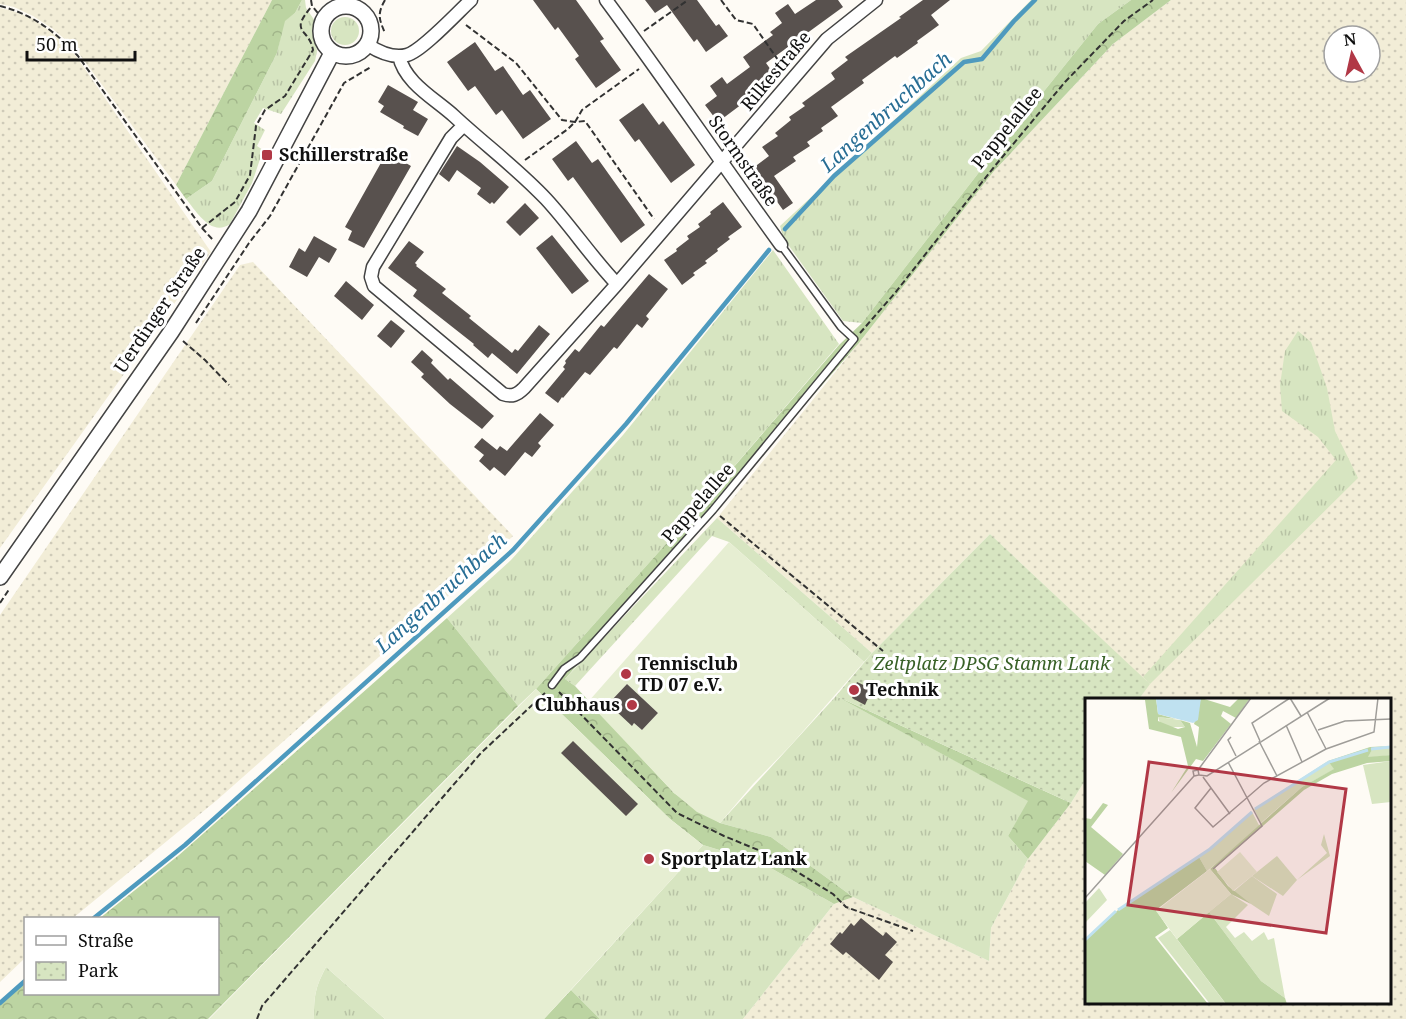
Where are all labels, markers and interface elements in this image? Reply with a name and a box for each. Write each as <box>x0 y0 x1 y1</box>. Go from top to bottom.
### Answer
scale bar <box>27 24 135 62</box>
north arrow <box>1322 24 1382 84</box>
street label: Rilkestraße <box>735 26 816 115</box>
text: N <box>1342 27 1358 51</box>
text: 50 m <box>36 32 78 56</box>
water label: Langenbruchbach <box>814 45 957 178</box>
street label: Pappelallee <box>966 81 1047 173</box>
street label: Stormstraße <box>704 110 784 211</box>
place label: Schillerstraße <box>279 142 408 166</box>
marker: Schillerstraße <box>260 148 274 162</box>
street label: Uerdinger Straße <box>108 242 210 377</box>
street label: Pappelallee <box>656 457 739 548</box>
water label: Langenbruchbach <box>369 526 512 659</box>
place label: Tennisclub TD 07 e.V. <box>638 651 738 696</box>
park label: Zeltplatz DPSG Stamm Lank <box>873 651 1111 675</box>
marker: Tennisclub TD 07 e.V. <box>619 667 633 681</box>
place label: Technik <box>866 677 939 701</box>
marker: Technik <box>847 683 861 697</box>
place label: Clubhaus <box>534 692 620 716</box>
marker: Clubhaus <box>625 698 639 712</box>
inset map <box>1085 698 1391 1004</box>
place label: Sportplatz Lank <box>661 846 808 870</box>
marker: Sportplatz Lank <box>642 852 656 866</box>
legend <box>24 917 219 995</box>
text: Straße <box>78 928 134 952</box>
text: Park <box>78 958 118 982</box>

